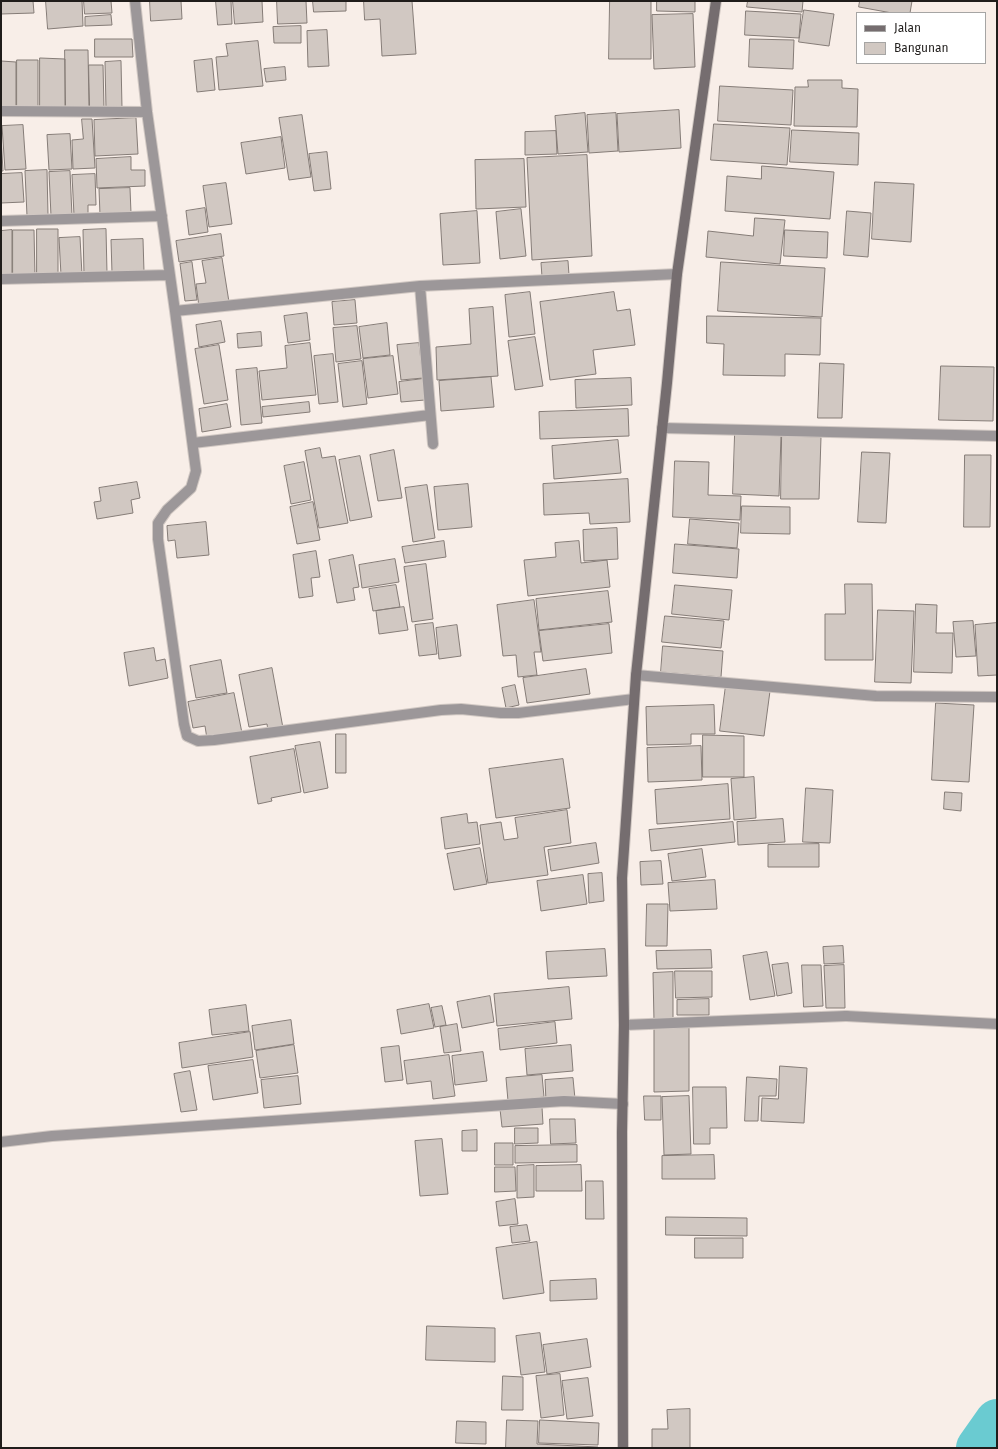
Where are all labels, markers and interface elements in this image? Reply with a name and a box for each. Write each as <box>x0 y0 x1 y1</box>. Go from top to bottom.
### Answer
legend <box>856 12 986 64</box>
text: Jalan <box>894 21 921 35</box>
text: Bangunan <box>894 41 949 55</box>

